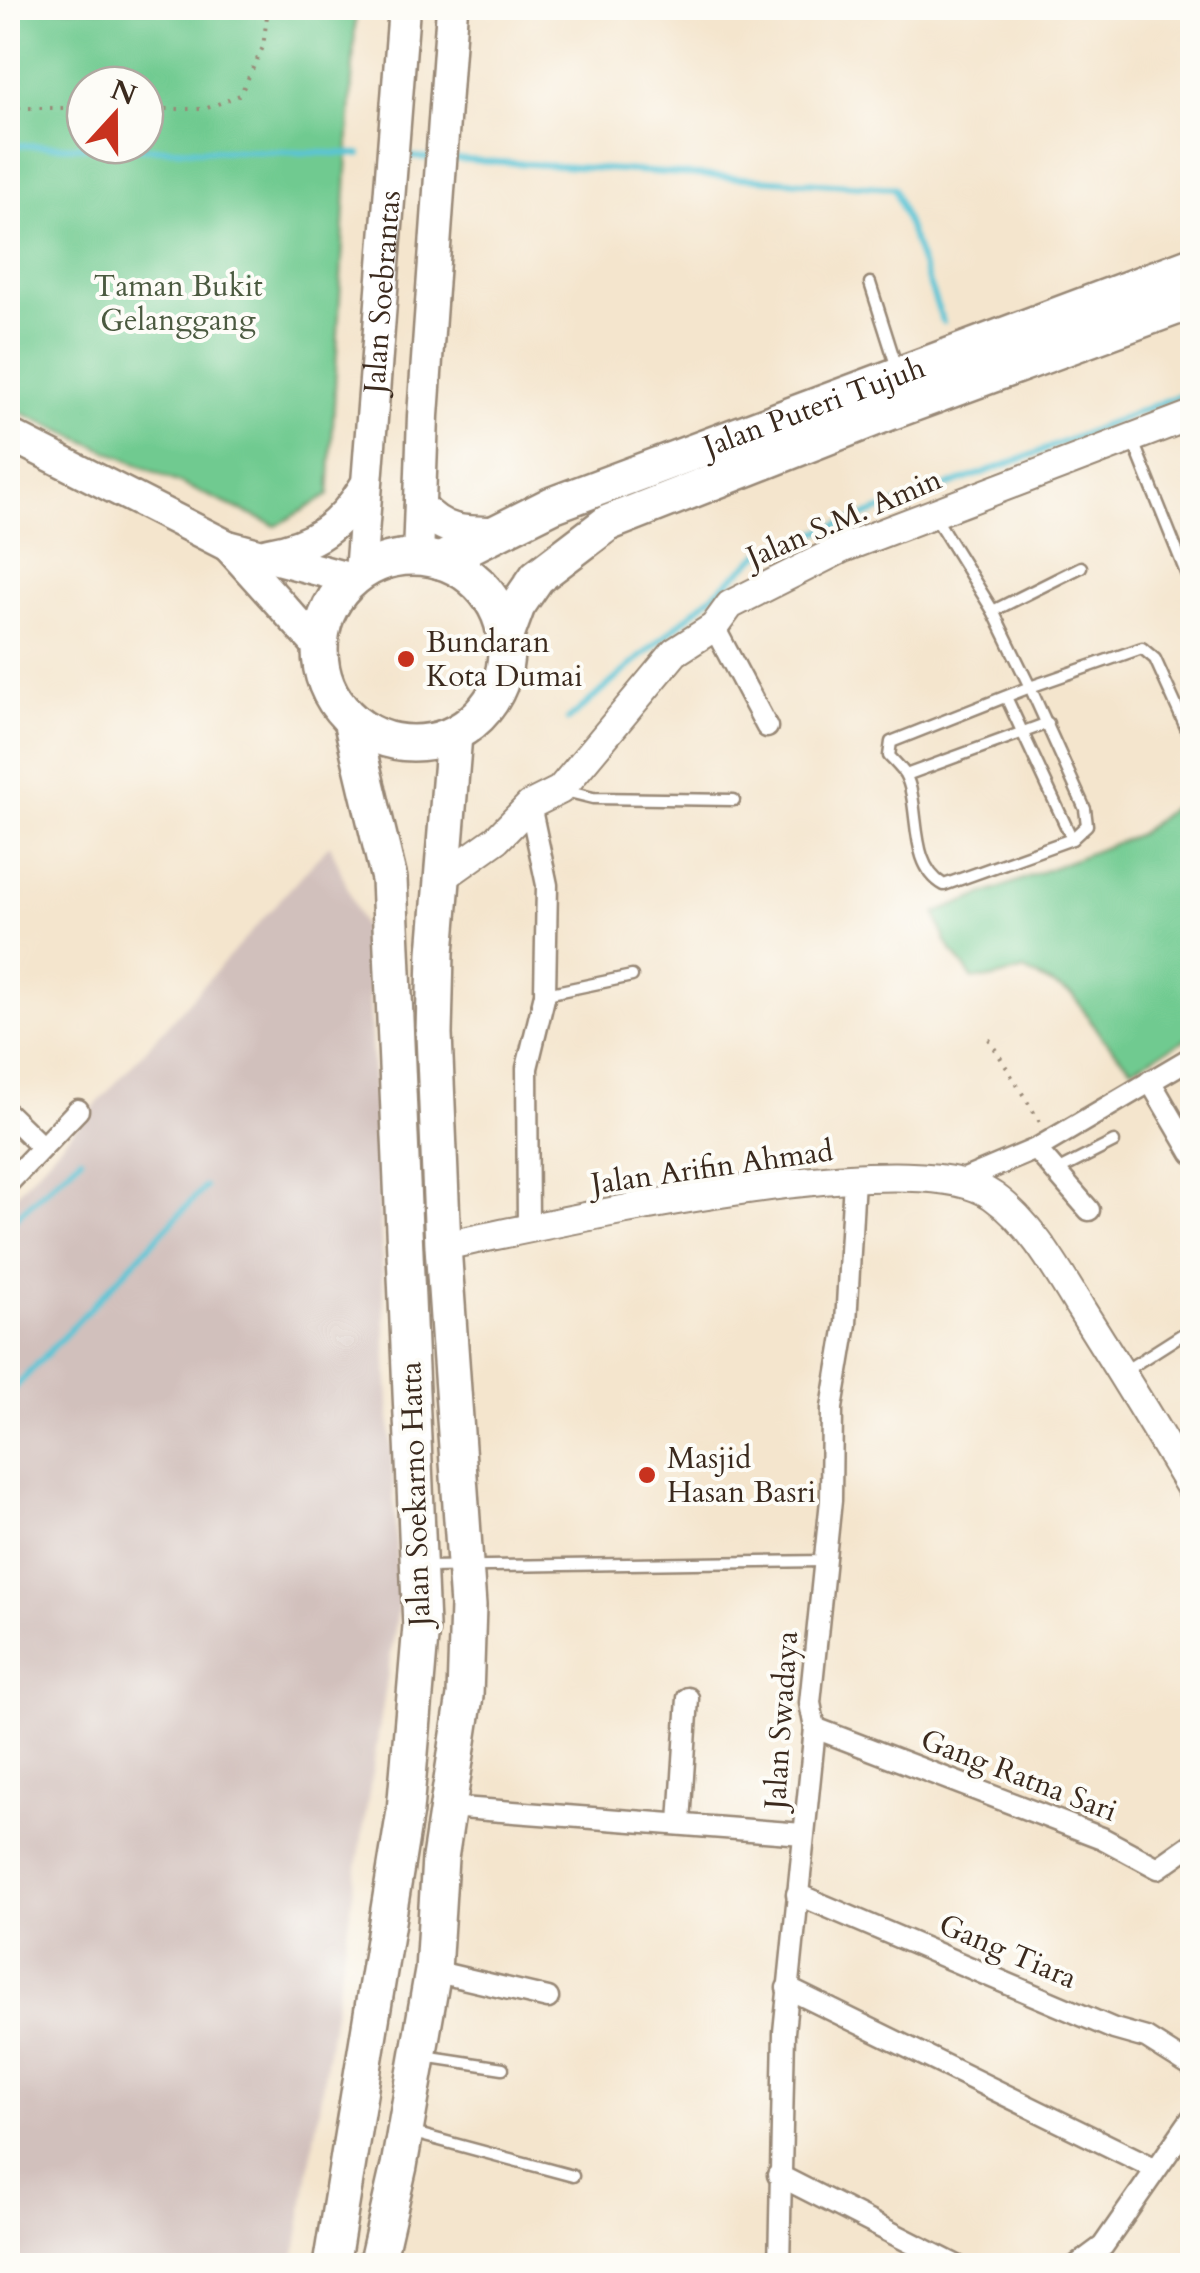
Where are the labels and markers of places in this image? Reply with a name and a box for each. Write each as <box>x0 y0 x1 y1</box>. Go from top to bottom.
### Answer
place label: Bundaran Kota Dumai <box>426 622 583 697</box>
marker: Bundaran Kota Dumai <box>395 648 417 670</box>
place label: Masjid Hasan Basri <box>667 1438 816 1513</box>
marker: Masjid Hasan Basri <box>636 1464 658 1486</box>

